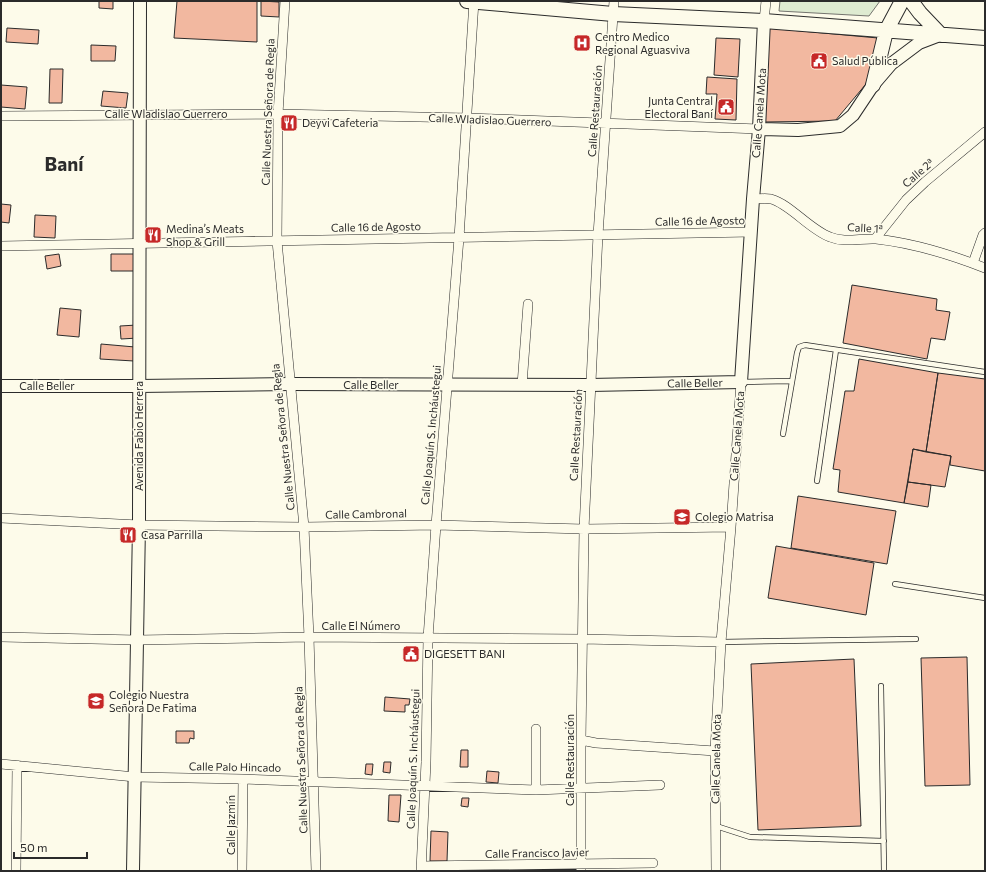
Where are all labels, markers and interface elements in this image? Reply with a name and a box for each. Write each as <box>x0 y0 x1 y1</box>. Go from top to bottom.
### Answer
place label: Centro Medico Regional Aguasviva <box>595 30 690 56</box>
hospital icon: Centro Medico Regional Aguasviva <box>572 33 592 53</box>
street label: Calle Nuestra Señora de Regla <box>258 38 277 186</box>
public building icon: Salud Pública <box>809 51 829 71</box>
place label: Salud Pública <box>832 54 898 67</box>
street label: Calle Restauración <box>585 65 604 157</box>
street label: Calle Canela Mota <box>749 68 768 158</box>
place label: Junta Central Electoral Baní <box>645 94 714 120</box>
public building icon: Junta Central Electoral Baní <box>716 97 736 117</box>
street label: Calle Wladislao Guerrero <box>104 107 228 120</box>
street label: Calle Wladislao Guerrero <box>428 111 552 128</box>
restaurant icon: Deyvi Cafeteria <box>279 113 299 133</box>
place label: Deyvi Cafeteria <box>302 116 378 129</box>
district label: Baní <box>45 152 85 175</box>
street label: Calle 2ª <box>899 155 936 190</box>
street label: Calle 16 de Agosto <box>655 213 746 228</box>
street label: Calle 16 de Agosto <box>331 219 422 234</box>
street label: Calle 1ª <box>847 220 883 235</box>
place label: Medina’s Meats Shop & Grill <box>166 222 244 248</box>
restaurant icon: Medina’s Meats Shop & Grill <box>143 225 163 245</box>
street label: Calle Nuestra Señora de Regla <box>268 363 297 511</box>
street label: Calle Joaquín S. Incháustegui <box>418 364 444 506</box>
street label: Calle Beller <box>667 376 723 389</box>
street label: Calle Beller <box>343 378 399 391</box>
street label: Calle Beller <box>19 379 75 392</box>
street label: Avenida Fabio Herrera <box>132 381 145 491</box>
street label: Calle Restauración <box>567 389 584 481</box>
street label: Calle Canela Mota <box>727 391 746 481</box>
street label: Calle Cambronal <box>325 506 407 521</box>
school or university icon: Colegio Matrisa <box>672 507 692 527</box>
place label: Colegio Matrisa <box>695 510 774 523</box>
restaurant icon: Casa Parrilla <box>118 525 138 545</box>
place label: Casa Parrilla <box>141 528 203 541</box>
street label: Calle El Número <box>322 619 401 632</box>
public building icon: DIGESETT BANI <box>401 644 421 664</box>
place label: DIGESETT BANI <box>424 647 505 660</box>
street label: Calle Nuestra Señora de Regla <box>291 686 310 834</box>
place label: Colegio Nuestra Señora De Fatima <box>109 688 197 714</box>
street label: Calle Joaquín S. Incháustegui <box>404 688 422 829</box>
school or university icon: Colegio Nuestra Señora De Fatima <box>86 691 106 711</box>
street label: Calle Restauración <box>563 714 576 806</box>
street label: Calle Canela Mota <box>708 714 723 804</box>
street label: Calle Palo Hincado <box>189 759 282 774</box>
street label: Calle Jazmín <box>224 795 238 855</box>
scale bar <box>14 834 87 860</box>
text: 50 m <box>20 840 48 854</box>
street label: Calle Francisco Javier <box>485 845 590 861</box>

